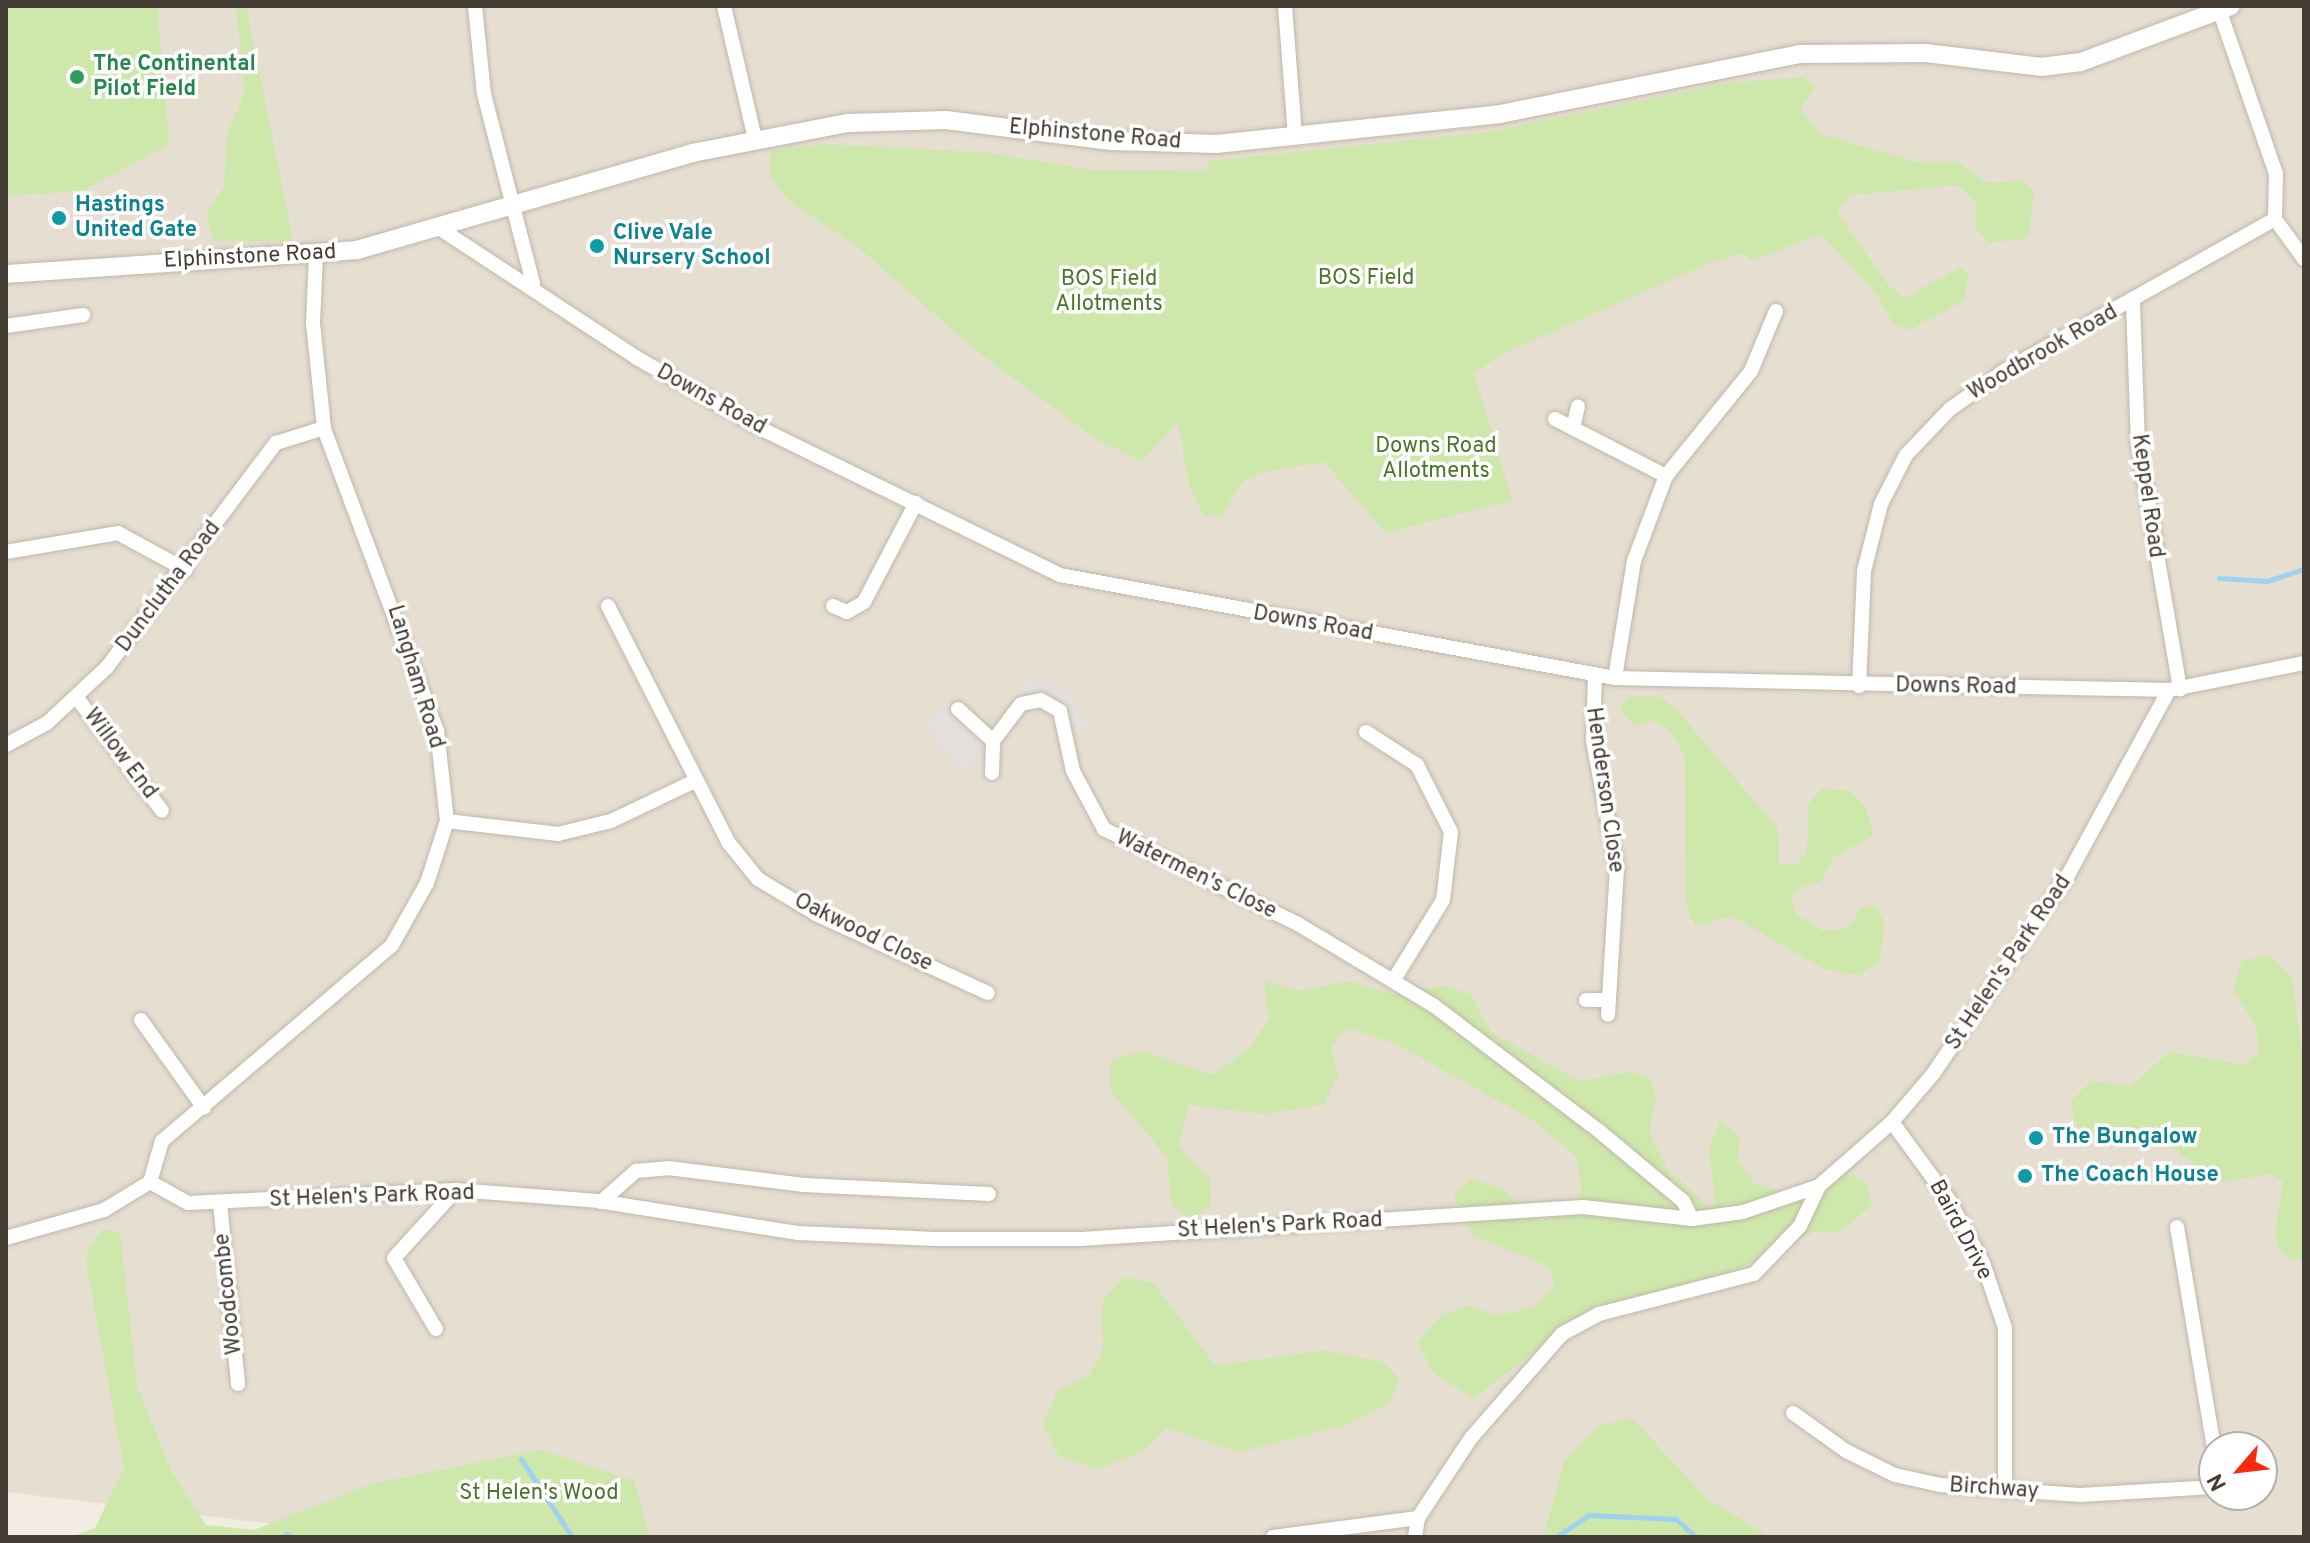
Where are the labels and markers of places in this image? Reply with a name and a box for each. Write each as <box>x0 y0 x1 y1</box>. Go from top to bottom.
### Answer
place label: The Continental Pilot Field <box>93 51 256 102</box>
marker: The Continental Pilot Field <box>68 68 86 86</box>
place label: Hastings United Gate <box>75 192 197 244</box>
marker: Hastings United Gate <box>50 209 68 227</box>
place label: Clive Vale Nursery School <box>613 220 771 272</box>
marker: Clive Vale Nursery School <box>588 237 606 255</box>
place label: The Bungalow <box>2052 1125 2198 1151</box>
marker: The Bungalow <box>2027 1129 2045 1147</box>
place label: The Coach House <box>2041 1163 2219 1189</box>
marker: The Coach House <box>2016 1167 2034 1185</box>

